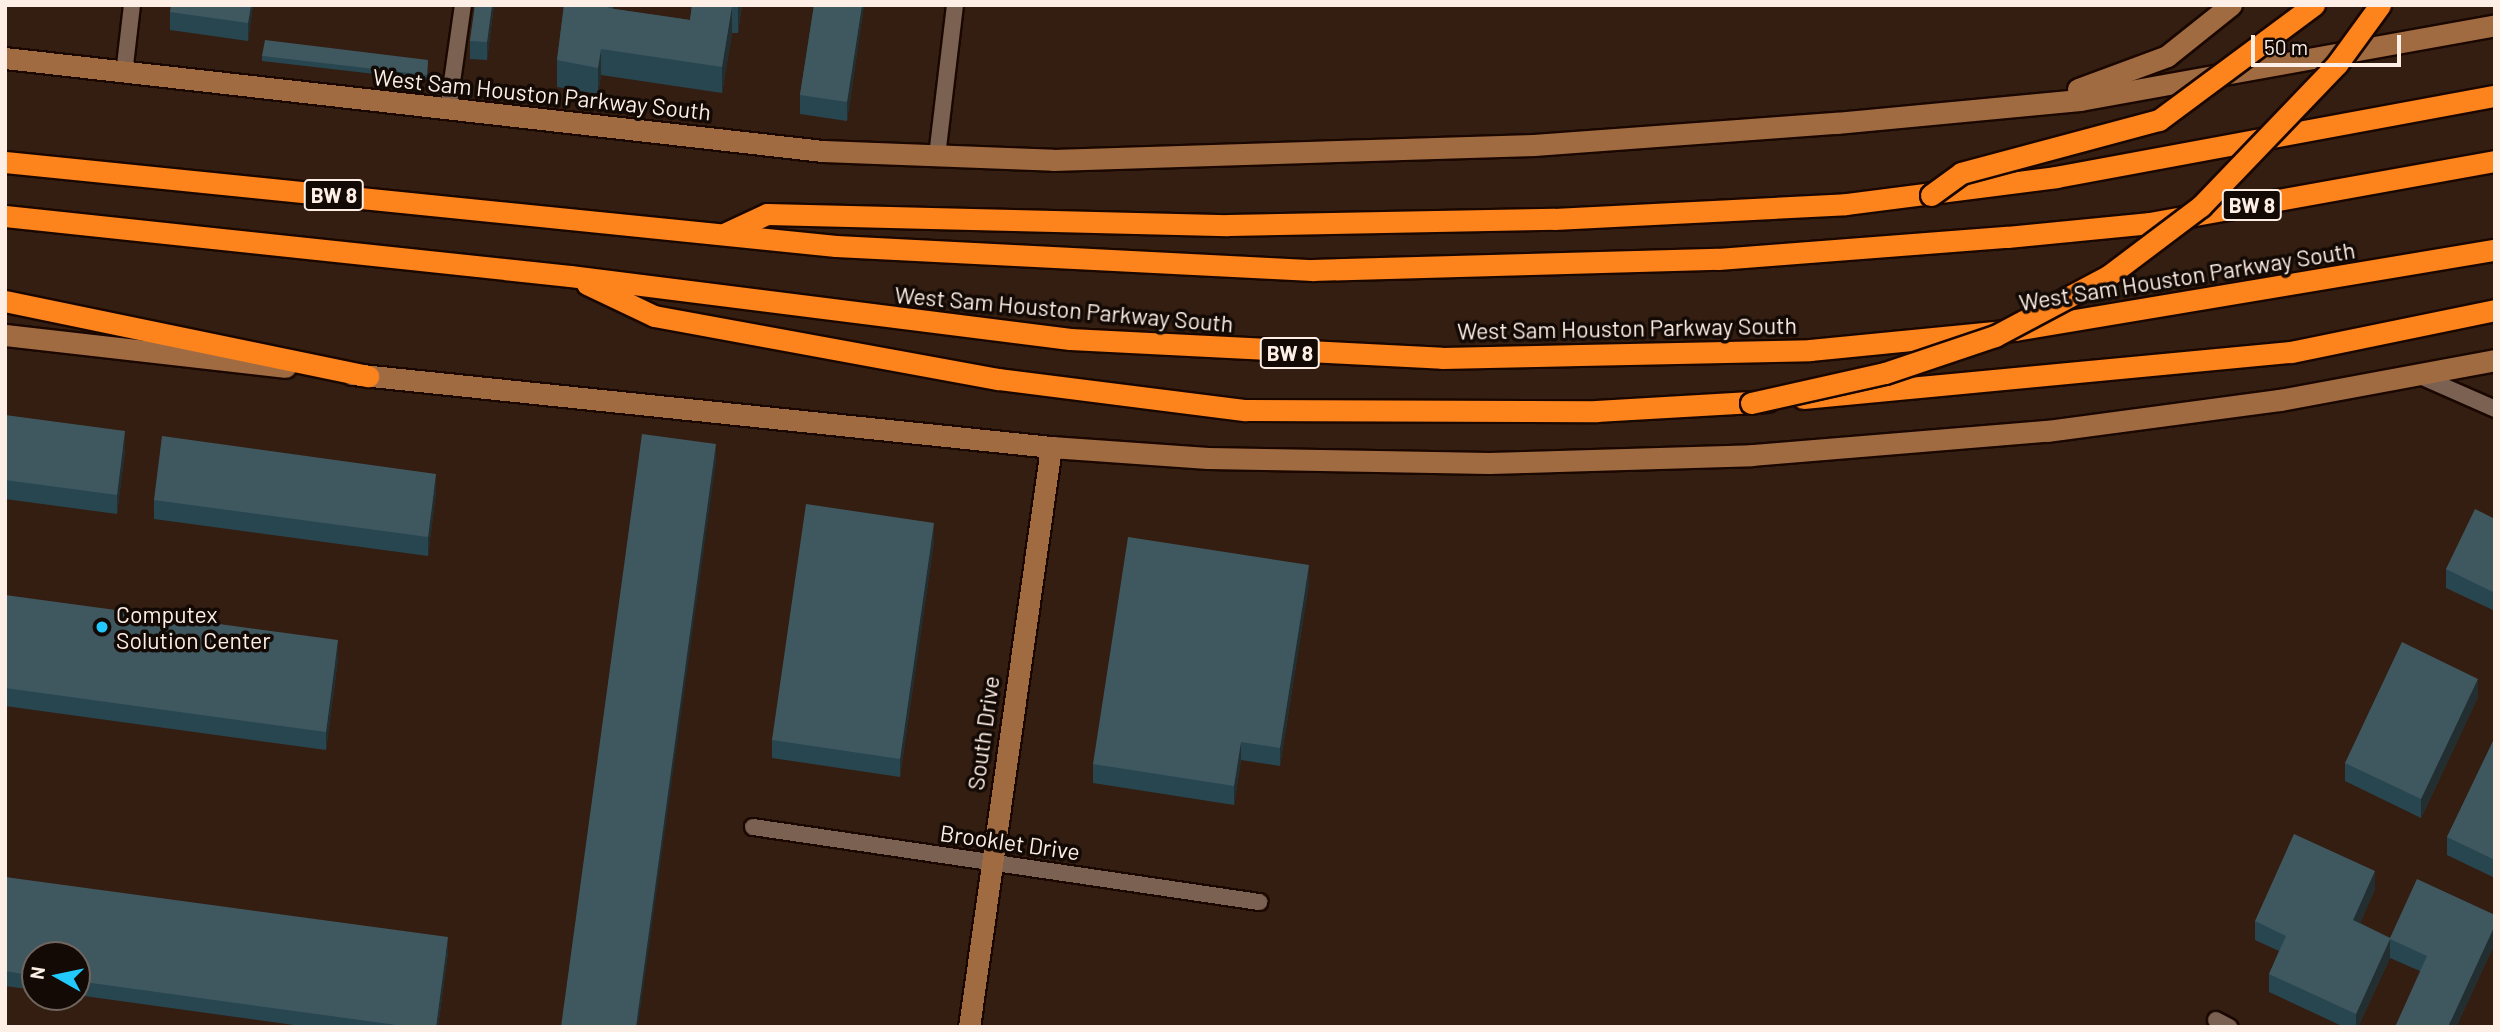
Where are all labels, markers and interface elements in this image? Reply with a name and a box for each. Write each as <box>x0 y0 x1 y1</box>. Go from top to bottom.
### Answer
scale bar <box>2255 21 2406 65</box>
text: 50 m <box>2264 34 2308 59</box>
street label: West Sam Houston Parkway South <box>372 63 712 125</box>
road number: BW 8 <box>302 178 366 212</box>
road number: BW 8 <box>2220 188 2284 222</box>
street label: West Sam Houston Parkway South <box>2017 236 2357 316</box>
street label: West Sam Houston Parkway South <box>894 280 1234 338</box>
street label: West Sam Houston Parkway South <box>1457 311 1797 345</box>
road number: BW 8 <box>1258 336 1322 370</box>
place label: Computex Solution Center <box>116 600 271 654</box>
marker: Computex Solution Center <box>94 619 110 635</box>
street label: South Drive <box>961 674 1005 792</box>
street label: Brooklet Drive <box>938 819 1082 865</box>
north arrow <box>21 941 91 1011</box>
text: N <box>24 965 49 981</box>

